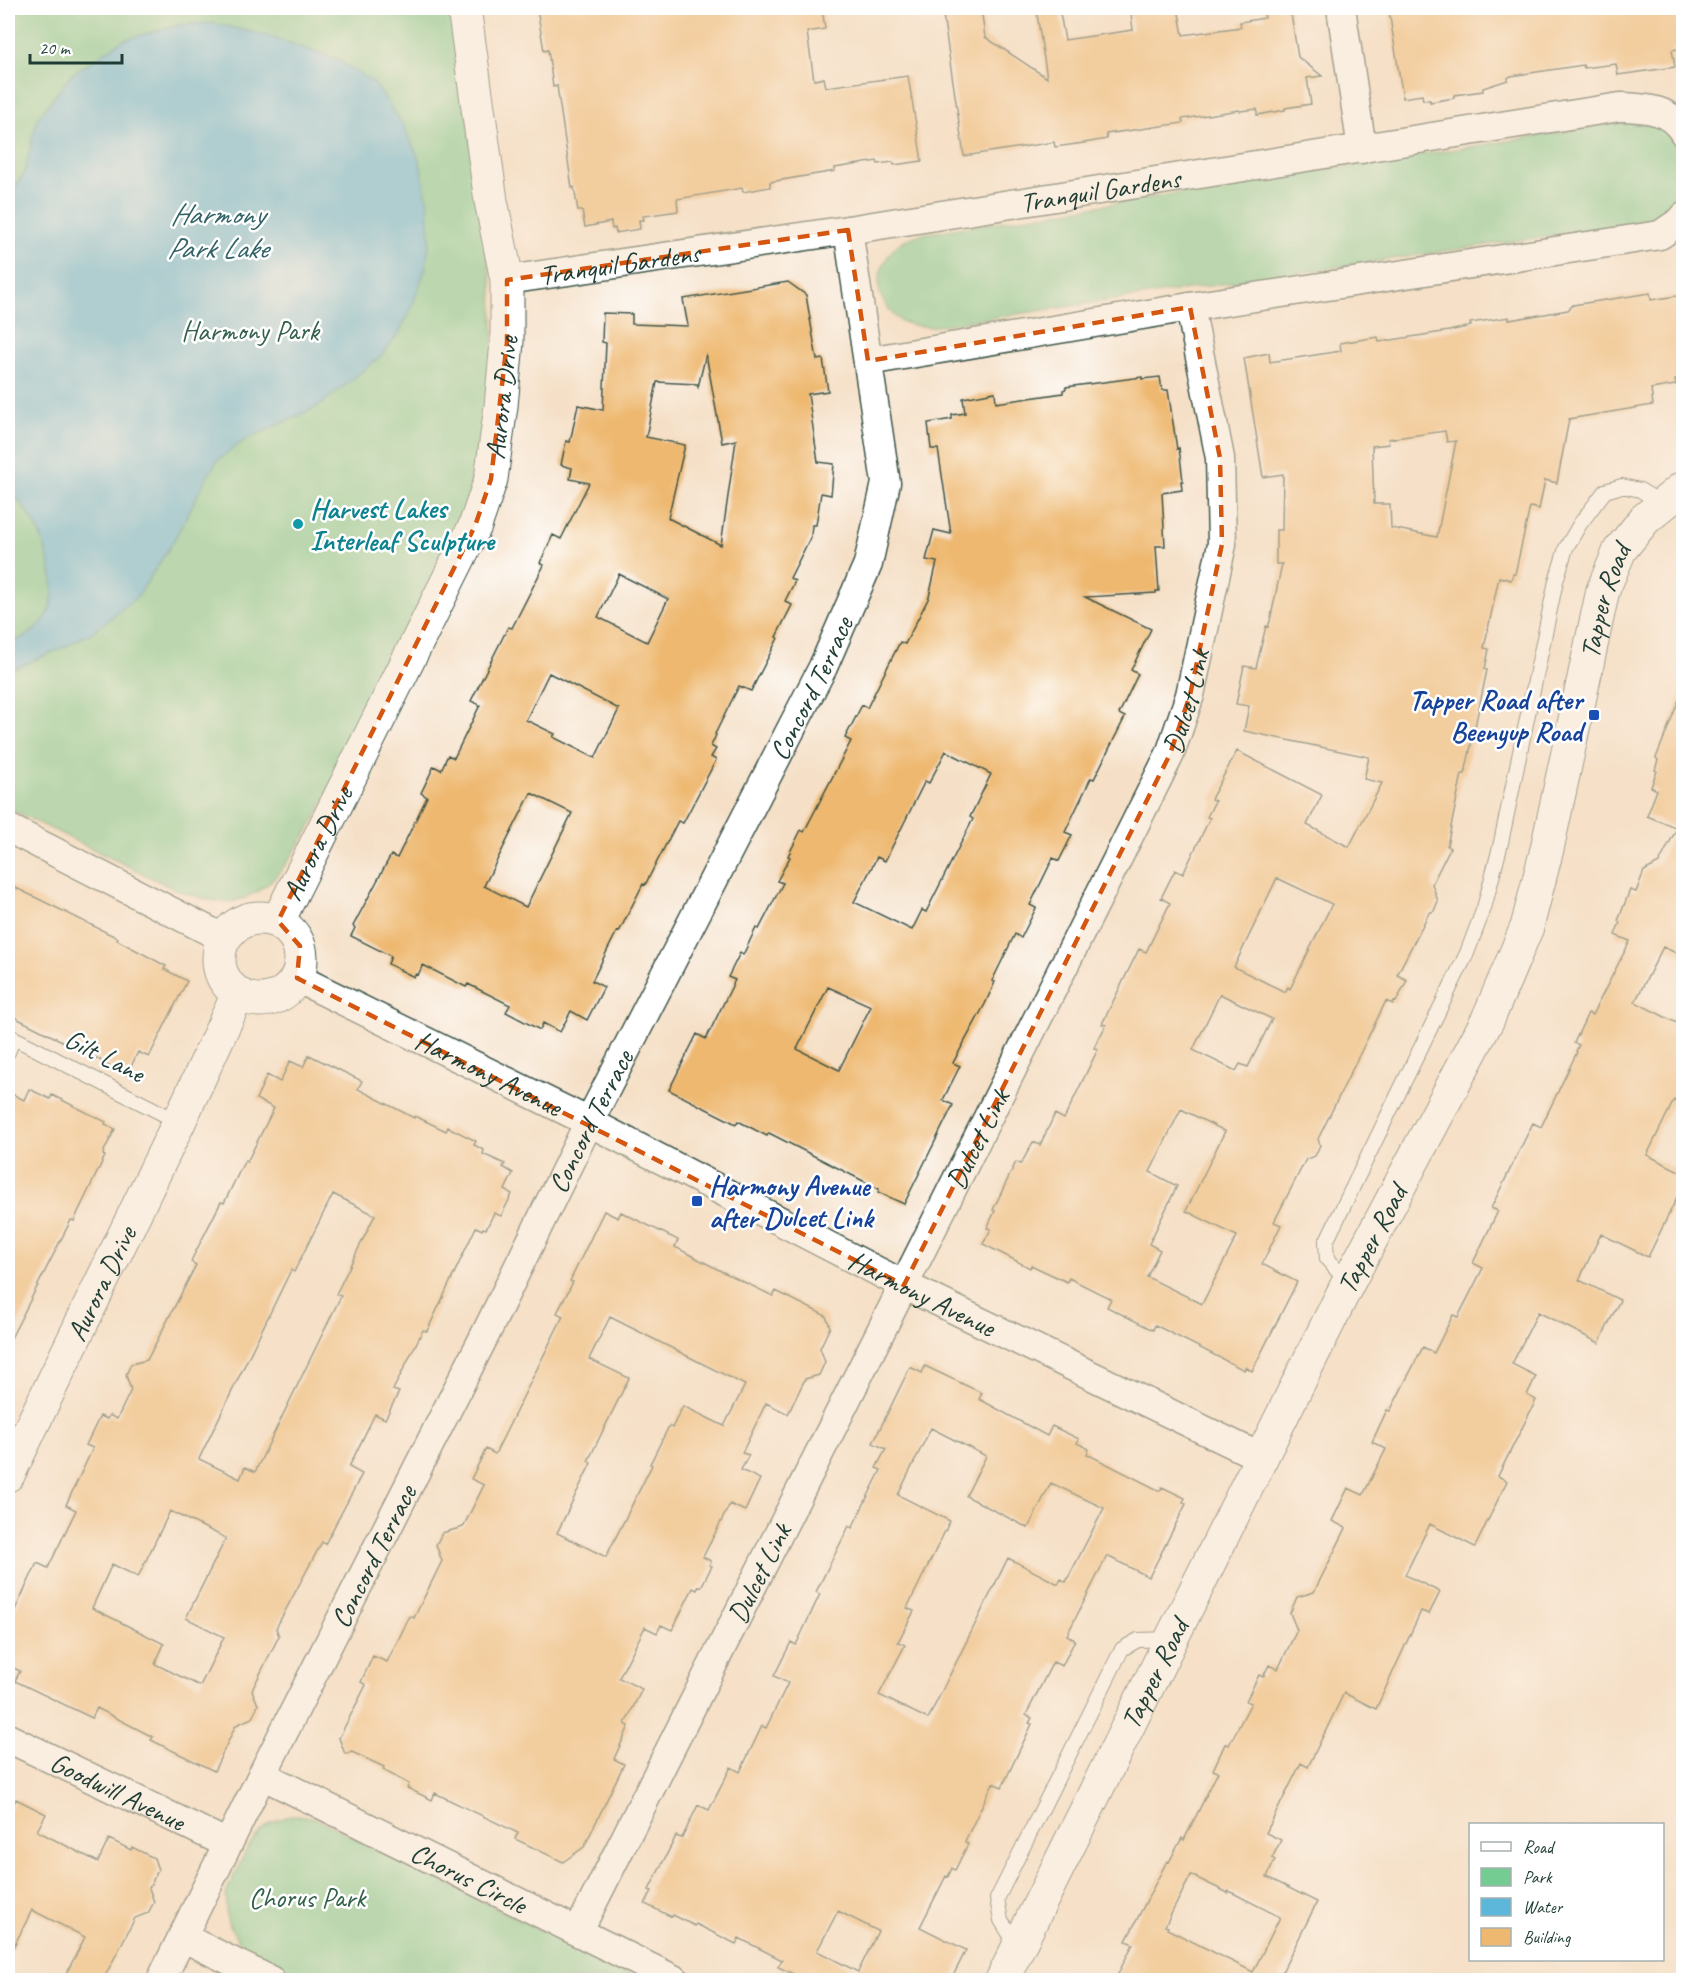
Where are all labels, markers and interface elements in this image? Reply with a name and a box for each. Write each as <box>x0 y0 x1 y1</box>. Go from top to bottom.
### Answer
scale bar <box>30 27 122 65</box>
text: 20 m <box>39 37 72 59</box>
street label: Tranquil Gardens <box>1018 160 1185 220</box>
water label: Harmony Park Lake <box>167 195 271 267</box>
street label: Tranquil Gardens <box>537 235 705 293</box>
park label: Harmony Park <box>181 313 321 348</box>
street label: Aurora Drive <box>477 335 525 461</box>
place label: Harvest Lakes Interleaf Sculpture <box>310 491 496 558</box>
marker: Harvest Lakes Interleaf Sculpture <box>291 517 305 531</box>
street label: Tapper Road <box>1572 535 1640 661</box>
street label: Concord Terrace <box>761 610 861 766</box>
street label: Dulcet Link <box>1155 644 1218 758</box>
place label: Tapper Road after Beenyup Road <box>1409 682 1587 750</box>
marker: Tapper Road after Beenyup Road <box>1587 708 1601 722</box>
street label: Aurora Drive <box>274 779 361 906</box>
street label: Gilt Lane <box>59 1021 152 1091</box>
street label: Harmony Avenue <box>410 1022 569 1125</box>
street label: Concord Terrace <box>540 1043 642 1199</box>
street label: Dulcet Link <box>938 1082 1018 1195</box>
place label: Harmony Avenue after Dulcet Link <box>709 1168 875 1235</box>
street label: Tapper Road <box>1329 1176 1417 1299</box>
marker: Harmony Avenue after Dulcet Link <box>690 1194 704 1208</box>
street label: Aurora Drive <box>59 1219 145 1346</box>
street label: Harmony Avenue <box>843 1243 1002 1345</box>
street label: Concord Terrace <box>323 1477 425 1633</box>
street label: Dulcet Link <box>720 1516 800 1629</box>
street label: Tapper Road <box>1113 1610 1198 1734</box>
street label: Goodwill Avenue <box>45 1744 192 1839</box>
legend <box>1469 1823 1664 1961</box>
street label: Chorus Circle <box>405 1835 534 1922</box>
text: Road <box>1523 1836 1556 1858</box>
text: Park <box>1523 1866 1553 1888</box>
park label: Chorus Park <box>249 1880 367 1915</box>
text: Water <box>1523 1896 1564 1918</box>
text: Building <box>1523 1926 1572 1948</box>

